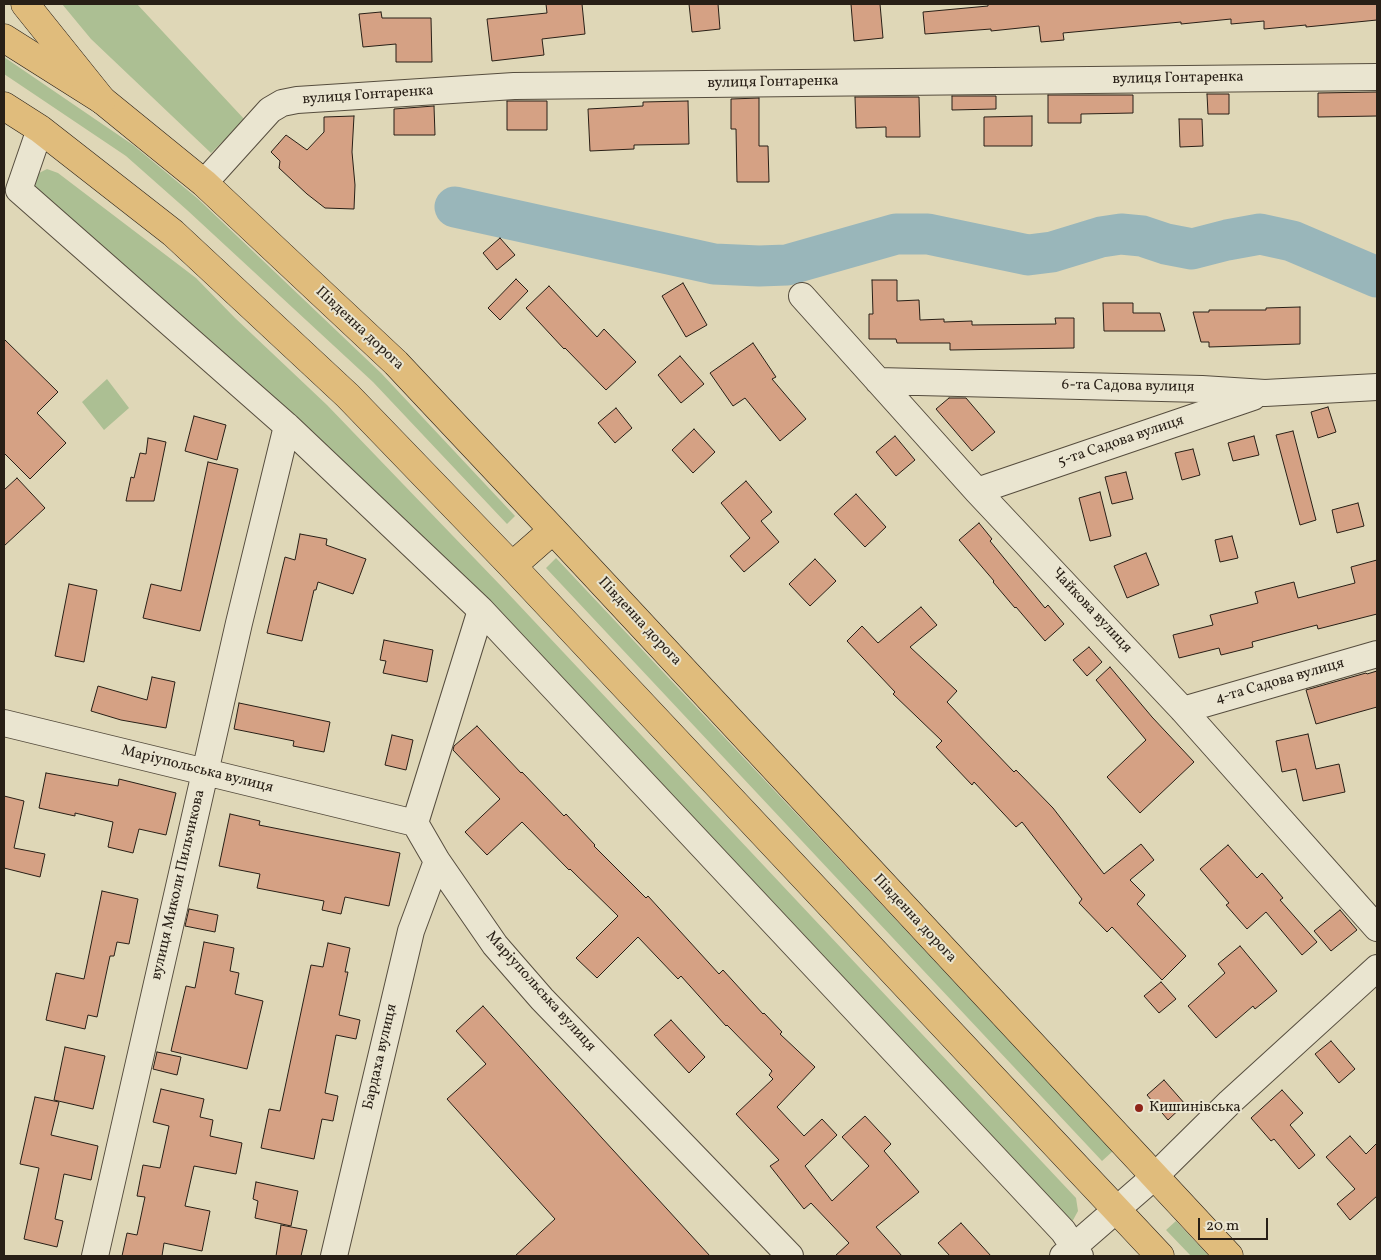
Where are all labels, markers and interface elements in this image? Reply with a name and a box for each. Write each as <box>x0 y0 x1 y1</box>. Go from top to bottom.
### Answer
street label: вулиця Гонтаренка <box>1112 69 1244 89</box>
street label: вулиця Гонтаренка <box>707 73 839 93</box>
street label: вулиця Гонтаренка <box>302 82 434 110</box>
street label: Південна дорога <box>311 283 407 375</box>
street label: 6-та Садова вулиця <box>1061 377 1195 397</box>
street label: 5-та Садова вулиця <box>1056 412 1186 472</box>
street label: Чайкова вулиця <box>1047 565 1135 657</box>
street label: Південна дорога <box>593 574 685 670</box>
street label: 4-та Садова вулиця <box>1214 655 1346 709</box>
street label: Маріупольська вулиця <box>119 742 275 798</box>
street label: вулиця Миколи Пильчикова <box>148 788 210 982</box>
street label: Південна дорога <box>868 871 960 967</box>
street label: Маріупольська вулиця <box>481 928 599 1056</box>
street label: Бардаха вулиця <box>360 1002 402 1112</box>
place label: Кишинівська <box>1149 1099 1241 1117</box>
marker: Кишинівська <box>1133 1102 1145 1114</box>
scale bar <box>1201 1208 1271 1240</box>
text: 20 m <box>1206 1216 1239 1237</box>

